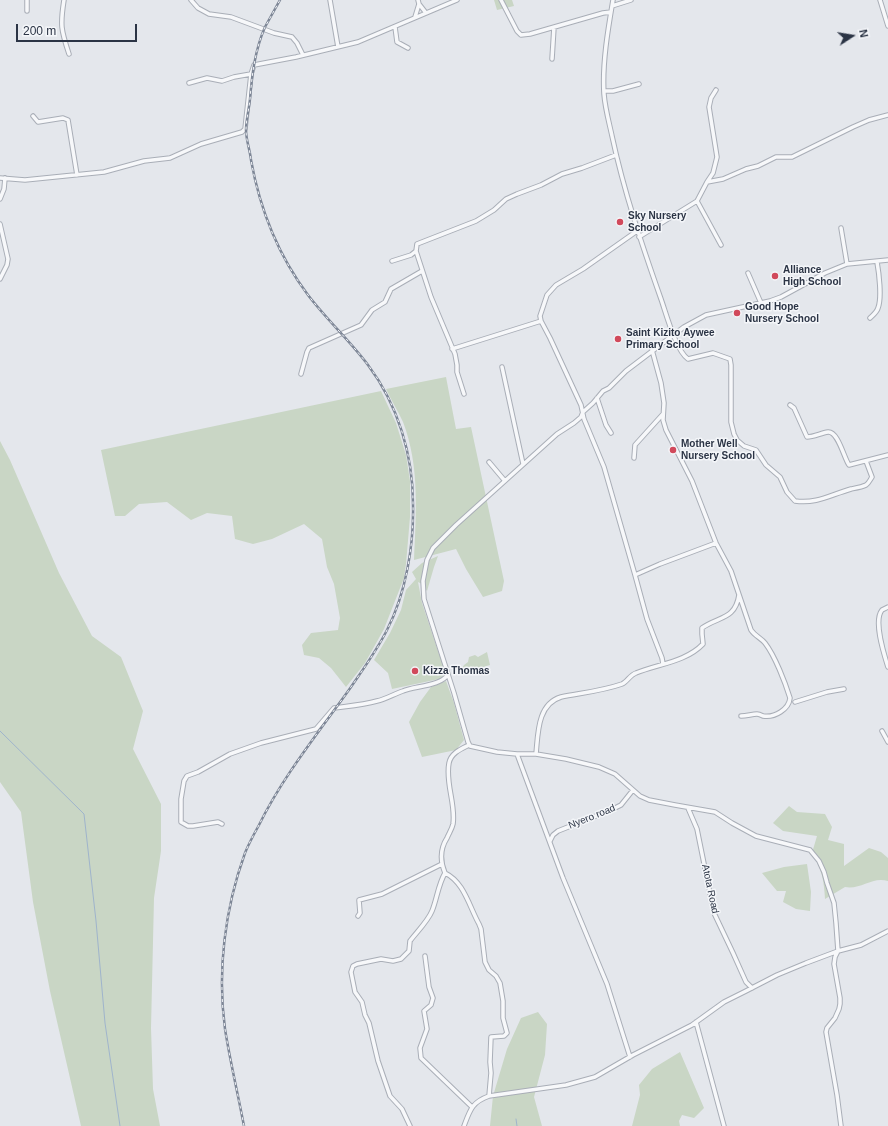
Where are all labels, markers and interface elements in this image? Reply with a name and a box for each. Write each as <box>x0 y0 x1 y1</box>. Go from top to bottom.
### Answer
scale bar <box>18 16 139 42</box>
north arrow <box>832 16 872 56</box>
text: 200 m <box>23 24 56 38</box>
text: N <box>857 28 870 39</box>
place label: Sky Nursery School <box>628 210 686 234</box>
marker: Sky Nursery School <box>615 217 625 227</box>
place label: Alliance High School <box>783 264 841 288</box>
marker: Alliance High School <box>770 271 780 281</box>
place label: Good Hope Nursery School <box>745 301 819 324</box>
marker: Good Hope Nursery School <box>732 308 742 318</box>
place label: Saint Kizito Aywee Primary School <box>626 327 715 350</box>
marker: Saint Kizito Aywee Primary School <box>613 334 623 344</box>
place label: Mother Well Nursery School <box>681 438 755 462</box>
marker: Mother Well Nursery School <box>668 445 678 455</box>
place label: Kizza Thomas <box>423 665 490 677</box>
marker: Kizza Thomas <box>410 666 420 676</box>
street label: Nyero road <box>567 802 617 832</box>
street label: Atota Road <box>699 863 721 915</box>

